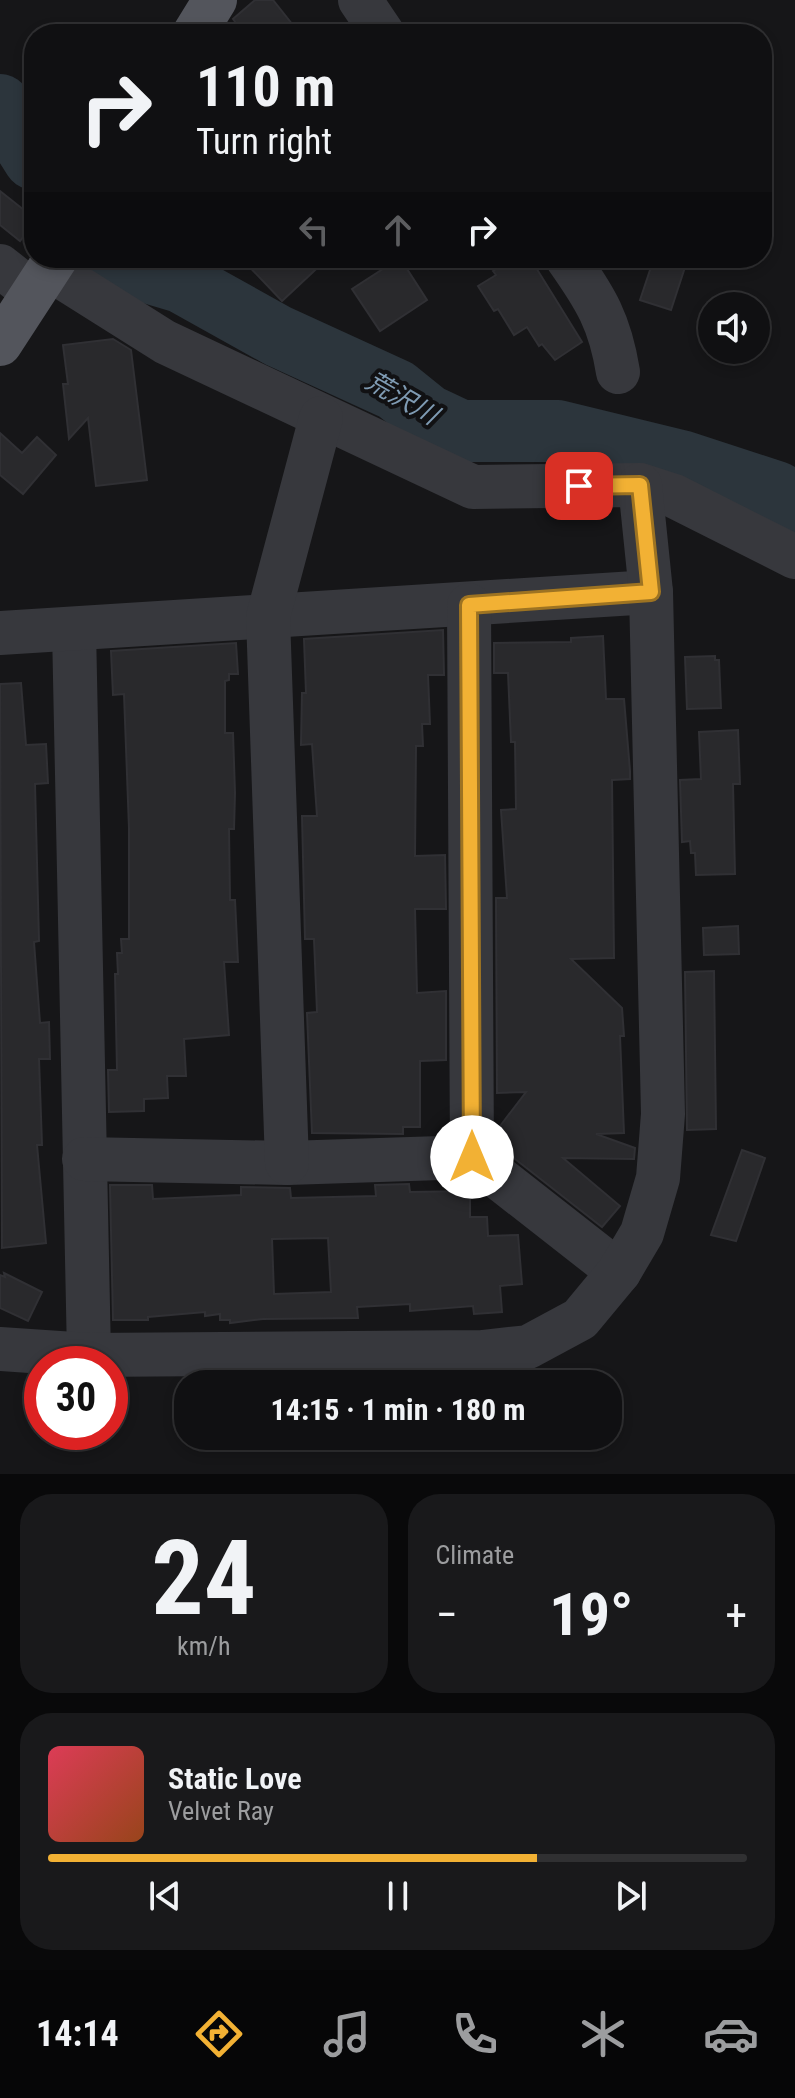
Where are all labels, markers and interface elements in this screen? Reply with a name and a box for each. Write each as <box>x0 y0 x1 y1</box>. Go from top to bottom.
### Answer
text: 110 m <box>196 54 335 120</box>
icon: right <box>64 56 168 160</box>
text: Turn right <box>196 121 332 163</box>
icon: left <box>292 208 336 252</box>
icon: ahead <box>376 208 420 252</box>
icon: right <box>460 208 504 252</box>
map controls <box>698 292 770 364</box>
button: sound <box>698 292 770 364</box>
water label: 荒沢川 <box>361 366 446 432</box>
pin <box>545 452 613 520</box>
icon: arrive <box>557 464 601 508</box>
position arrow <box>430 1115 514 1199</box>
speed limit sign: 30 <box>24 1346 128 1450</box>
text: 14:15 · 1 min · 180 m <box>271 1392 525 1427</box>
text: 24 <box>151 1518 256 1639</box>
text: Climate <box>436 1540 514 1570</box>
text: 19° <box>549 1579 633 1650</box>
text: − <box>436 1589 458 1641</box>
text: + <box>725 1589 747 1641</box>
text: km/h <box>177 1631 231 1661</box>
text: Static Love <box>168 1761 302 1796</box>
text: Velvet Ray <box>168 1796 274 1826</box>
icon: previous <box>143 1874 187 1918</box>
icon: pause <box>376 1874 420 1918</box>
icon: next <box>609 1874 653 1918</box>
icon: directions <box>191 2006 247 2062</box>
icon: music <box>319 2006 375 2062</box>
icon: phone <box>447 2006 503 2062</box>
icon: climate <box>575 2006 631 2062</box>
icon: car <box>703 2006 759 2062</box>
text: 14:14 <box>36 2013 119 2055</box>

